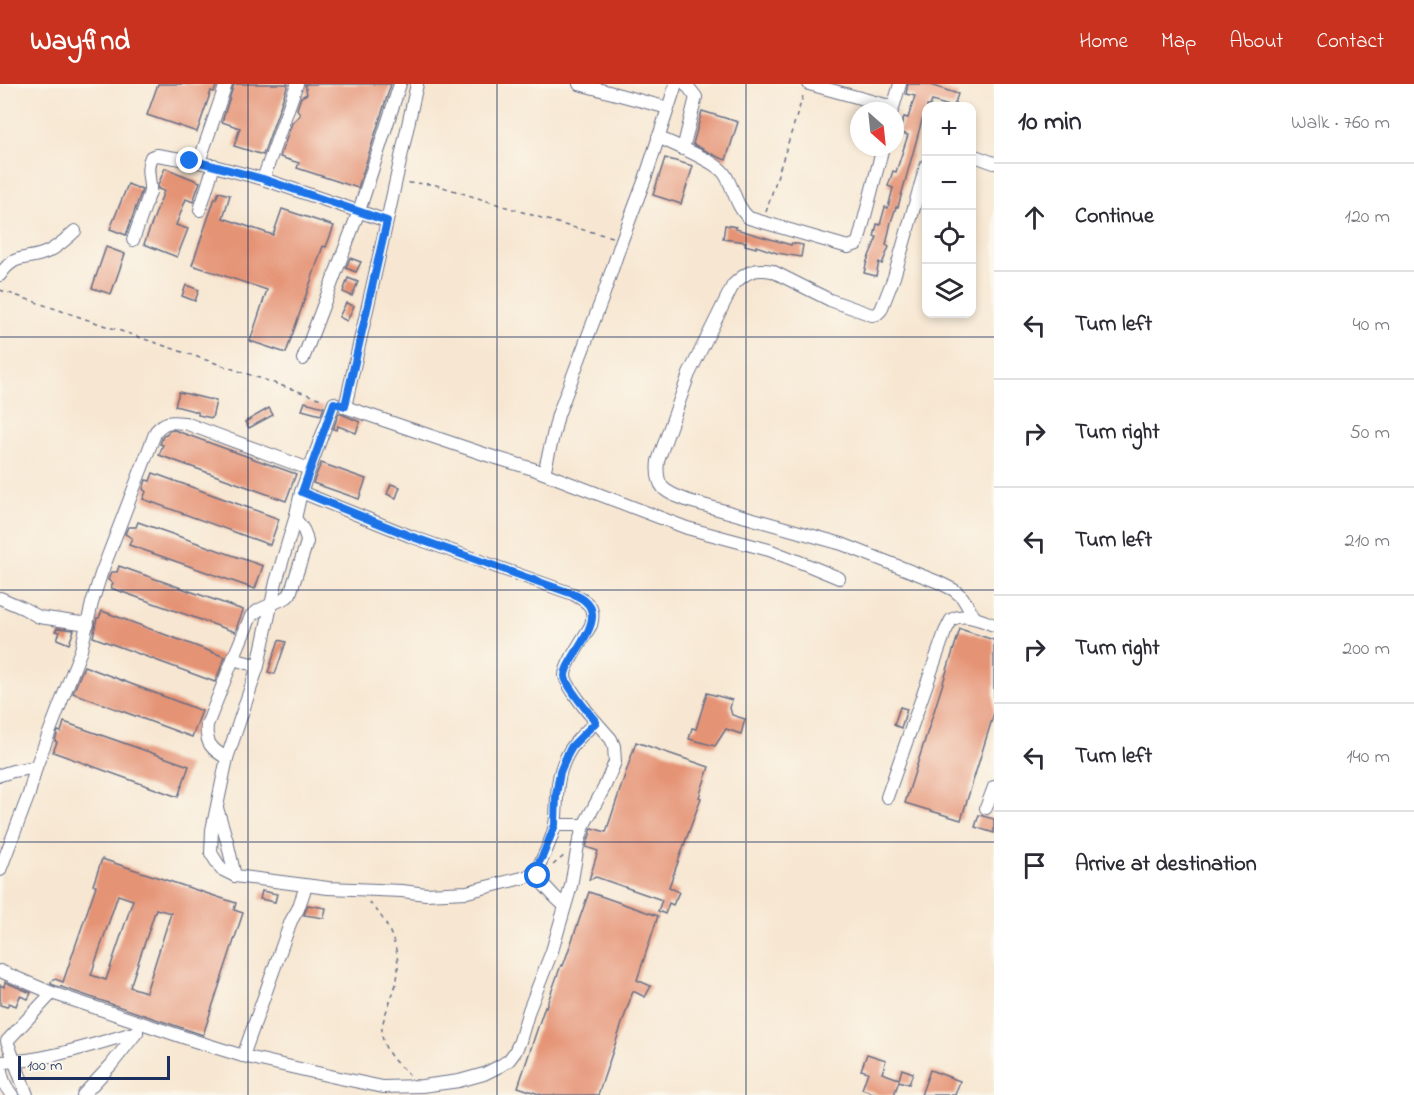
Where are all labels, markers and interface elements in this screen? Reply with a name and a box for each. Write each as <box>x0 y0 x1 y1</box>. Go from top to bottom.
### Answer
text: Wayfind <box>30 22 130 63</box>
text: Home <box>1079 27 1128 57</box>
text: Map <box>1161 27 1196 57</box>
text: About <box>1229 27 1283 57</box>
text: Contact <box>1316 27 1384 57</box>
north arrow <box>850 102 904 156</box>
map controls <box>922 102 976 318</box>
button: + <box>922 102 976 156</box>
text: 10 min <box>1018 104 1082 142</box>
text: Walk · 760 m <box>1291 109 1390 138</box>
route end <box>176 147 202 173</box>
button: − <box>922 156 976 210</box>
icon: ahead <box>1018 201 1051 234</box>
text: Continue <box>1075 201 1154 233</box>
text: 120 m <box>1345 203 1390 232</box>
button: locate <box>922 210 976 264</box>
button: layers <box>922 264 976 318</box>
icon: left <box>1018 309 1051 342</box>
text: Turn left <box>1075 309 1152 341</box>
text: 40 m <box>1353 311 1390 340</box>
icon: right <box>1018 417 1051 450</box>
text: Turn right <box>1075 417 1160 449</box>
text: 50 m <box>1349 419 1390 448</box>
icon: left <box>1018 525 1051 558</box>
text: Turn left <box>1075 525 1152 557</box>
text: 210 m <box>1345 527 1390 556</box>
icon: right <box>1018 633 1051 666</box>
text: Turn right <box>1075 633 1160 665</box>
text: 200 m <box>1342 635 1390 664</box>
icon: left <box>1018 741 1051 774</box>
text: Turn left <box>1075 741 1152 773</box>
text: 140 m <box>1346 743 1390 772</box>
icon: arrive <box>1018 849 1051 882</box>
text: Arrive at destination <box>1075 849 1257 881</box>
route start <box>524 862 550 888</box>
scale bar <box>18 1053 170 1080</box>
text: 100 m <box>27 1054 62 1078</box>

